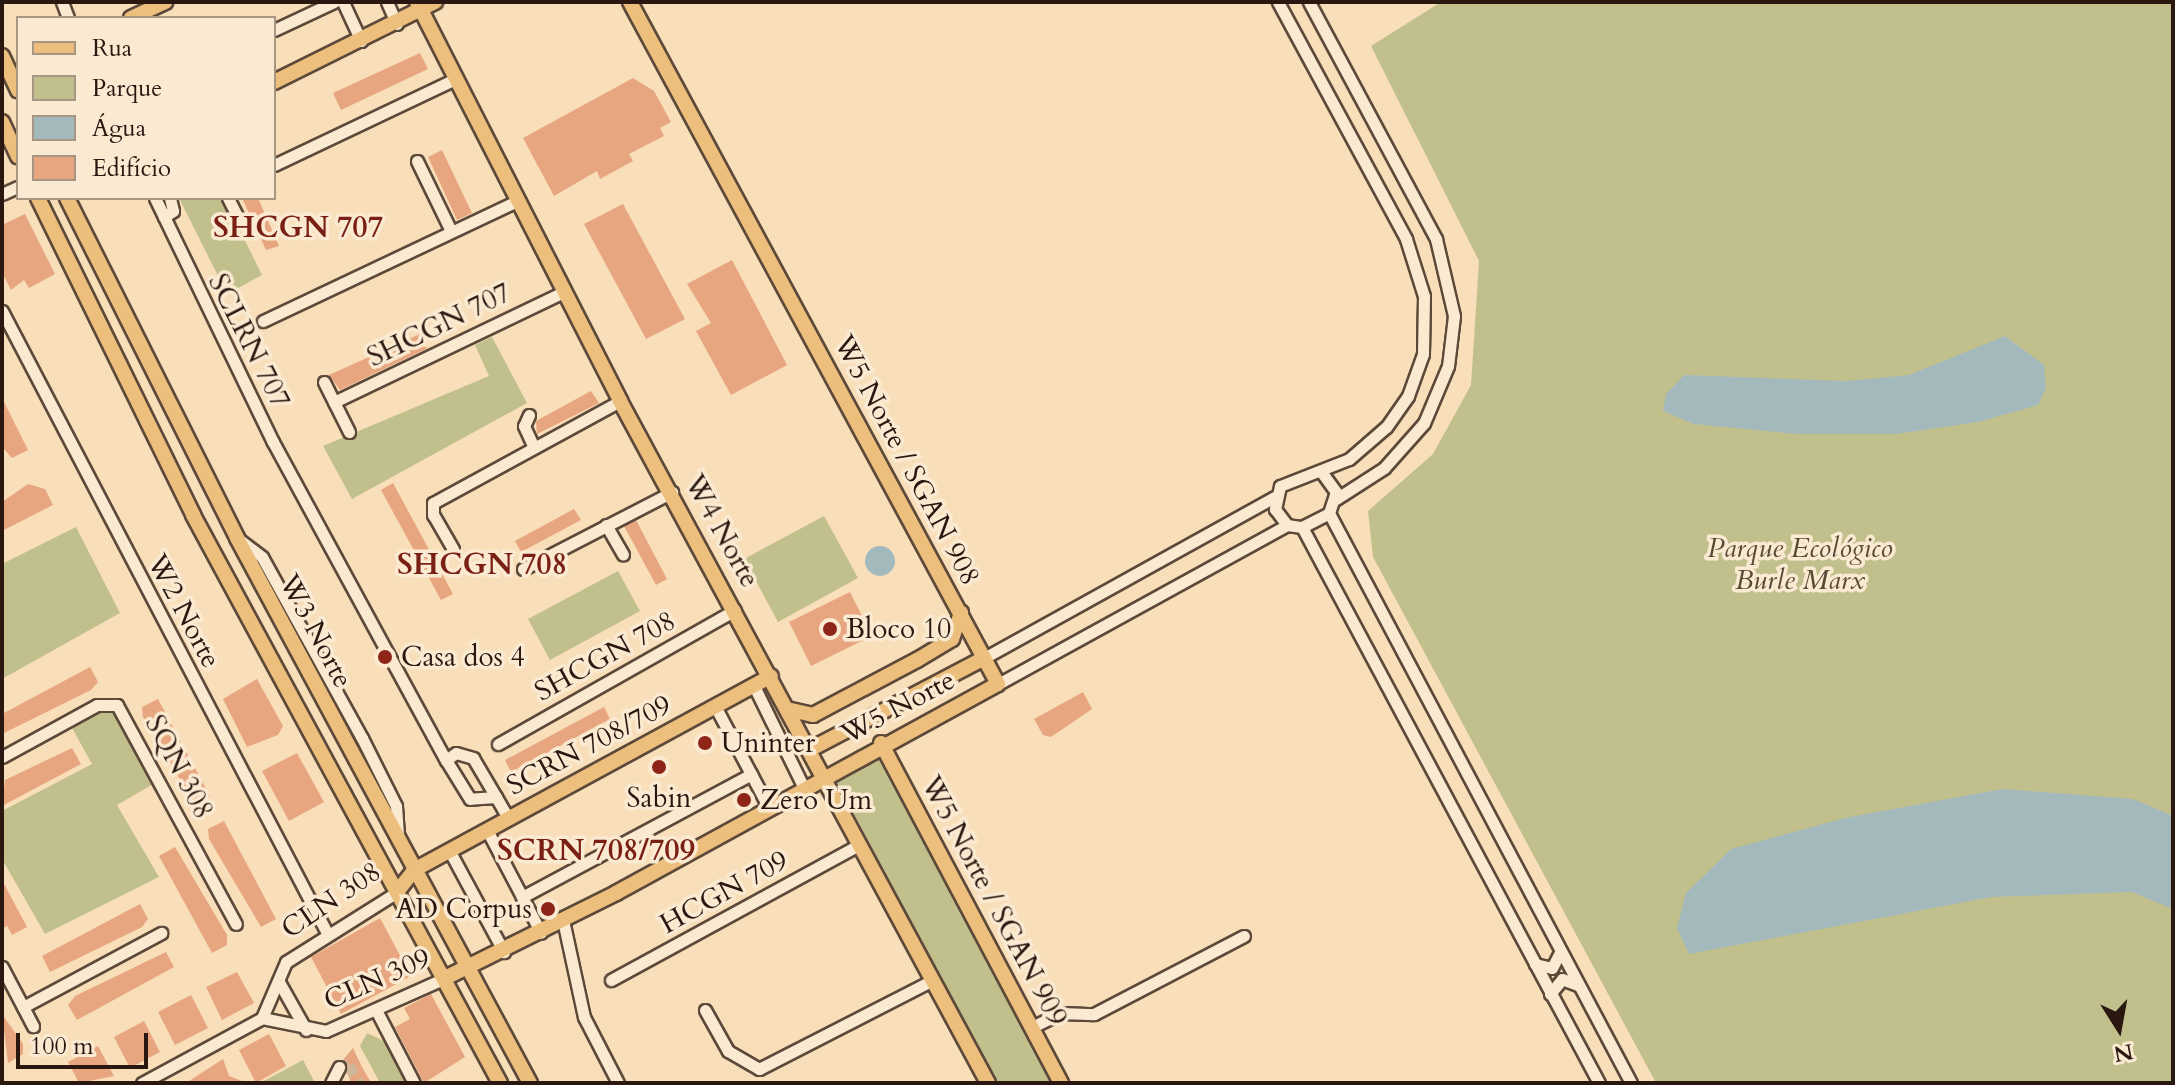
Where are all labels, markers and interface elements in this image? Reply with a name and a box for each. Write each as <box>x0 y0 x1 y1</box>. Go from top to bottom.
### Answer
legend <box>16 16 276 200</box>
text: Rua <box>92 32 132 65</box>
text: Parque <box>92 72 162 105</box>
text: Água <box>92 112 146 145</box>
text: Edifício <box>92 152 171 185</box>
district label: SHCGN 707 <box>213 210 383 246</box>
street label: SCLRN 707 <box>201 268 297 414</box>
street label: SHCGN 707 <box>362 276 516 374</box>
street label: W5 Norte / SGAN 908 <box>827 329 987 591</box>
street label: W4 Norte <box>677 469 767 593</box>
park label: Parque Ecológico Burle Marx <box>1707 531 1893 597</box>
district label: SHCGN 708 <box>397 547 567 583</box>
street label: W2 Norte <box>140 549 228 673</box>
street label: W3 Norte <box>272 569 360 693</box>
street label: SHCGN 708 <box>529 604 681 708</box>
place label: Bloco 10 <box>846 612 951 646</box>
marker: Bloco 10 <box>821 620 839 638</box>
place label: Casa dos 4 <box>401 640 525 674</box>
marker: Casa dos 4 <box>376 648 394 666</box>
street label: W5 Norte <box>836 663 960 751</box>
street label: SCRN 708/709 <box>501 688 677 802</box>
street label: SQN 308 <box>138 709 220 825</box>
place label: Uninter <box>721 726 815 760</box>
marker: Uninter <box>696 734 714 752</box>
marker: Sabin <box>648 756 670 778</box>
street label: W5 Norte / SGAN 909 <box>914 770 1074 1032</box>
place label: Sabin <box>627 781 691 815</box>
place label: Zero Um <box>760 783 872 817</box>
marker: Zero Um <box>735 791 753 809</box>
district label: SCRN 708/709 <box>497 833 695 869</box>
street label: HCGN 709 <box>654 843 794 941</box>
street label: CLN 308 <box>275 855 387 945</box>
place label: AD Corpus <box>395 892 532 926</box>
marker: AD Corpus <box>539 900 557 918</box>
street label: CLN 309 <box>319 941 435 1017</box>
north arrow <box>2079 989 2159 1069</box>
scale bar <box>20 1017 152 1067</box>
text: 100 m <box>30 1030 94 1063</box>
text: N <box>2111 1036 2136 1069</box>

